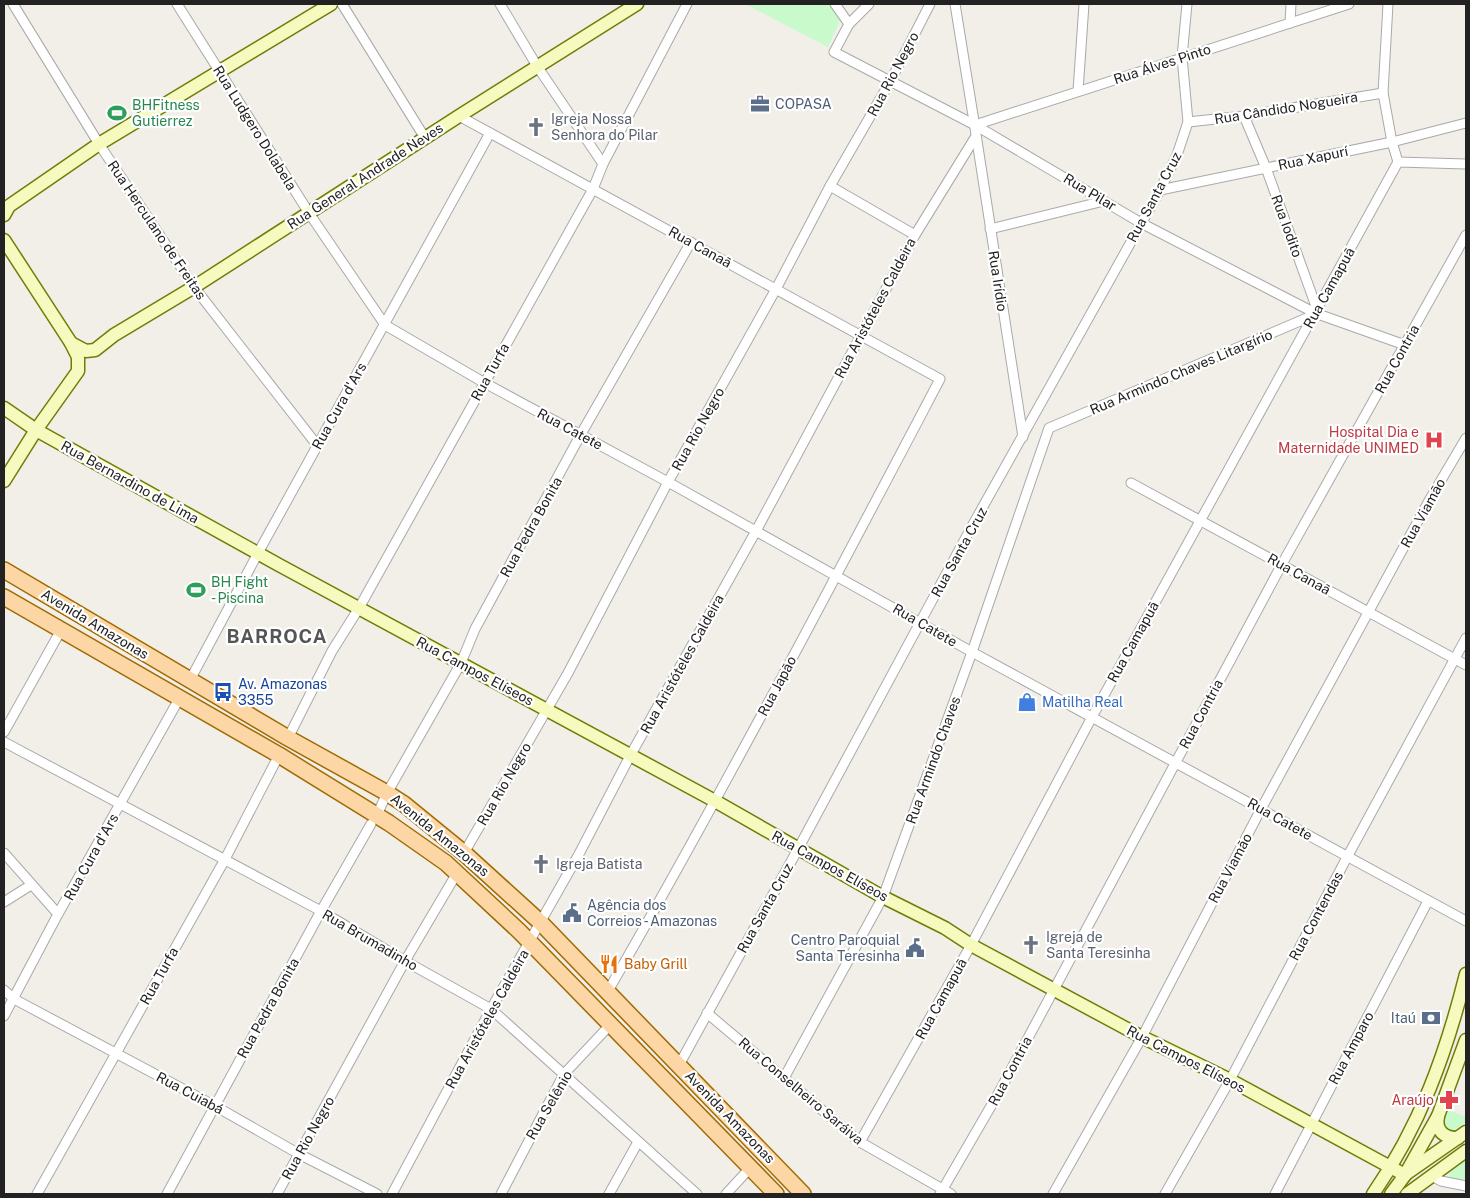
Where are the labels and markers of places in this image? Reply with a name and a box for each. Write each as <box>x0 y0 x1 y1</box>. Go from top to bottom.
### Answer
office icon: COPASA <box>749 93 771 115</box>
place label: COPASA <box>775 96 832 112</box>
place label: BHFitness Gutierrez <box>132 97 200 129</box>
sports icon: BHFitness Gutierrez <box>106 102 128 124</box>
place label: Igreja Nossa Senhora do Pilar <box>551 111 658 143</box>
church icon: Igreja Nossa Senhora do Pilar <box>525 116 547 138</box>
place label: Hospital Dia e Maternidade UNIMED <box>1278 424 1419 456</box>
hospital icon: Hospital Dia e Maternidade UNIMED <box>1423 429 1445 451</box>
place label: BH Fight - Piscina <box>211 574 268 606</box>
sports icon: BH Fight - Piscina <box>185 579 207 601</box>
place label: Av. Amazonas 3355 <box>238 676 327 708</box>
bus stop icon: Av. Amazonas 3355 <box>212 681 234 703</box>
shop icon: Matilha Real <box>1016 691 1038 713</box>
place label: Matilha Real <box>1042 694 1123 710</box>
church icon: Igreja Batista <box>530 853 552 875</box>
place label: Igreja Batista <box>556 856 643 872</box>
place label: Agência dos Correios - Amazonas <box>587 897 717 929</box>
public building icon: Agência dos Correios - Amazonas <box>561 902 583 924</box>
place label: Igreja de Santa Teresinha <box>1046 929 1150 961</box>
place label: Centro Paroquial Santa Teresinha <box>791 932 900 964</box>
church icon: Igreja de Santa Teresinha <box>1020 934 1042 956</box>
public building icon: Centro Paroquial Santa Teresinha <box>904 937 926 959</box>
restaurant icon: Baby Grill <box>598 953 620 975</box>
place label: Baby Grill <box>624 956 688 972</box>
bank icon: Itaú <box>1420 1007 1442 1029</box>
place label: Itaú <box>1391 1010 1416 1026</box>
pharmacy icon: Araújo <box>1438 1089 1460 1111</box>
place label: Araújo <box>1391 1092 1434 1108</box>

